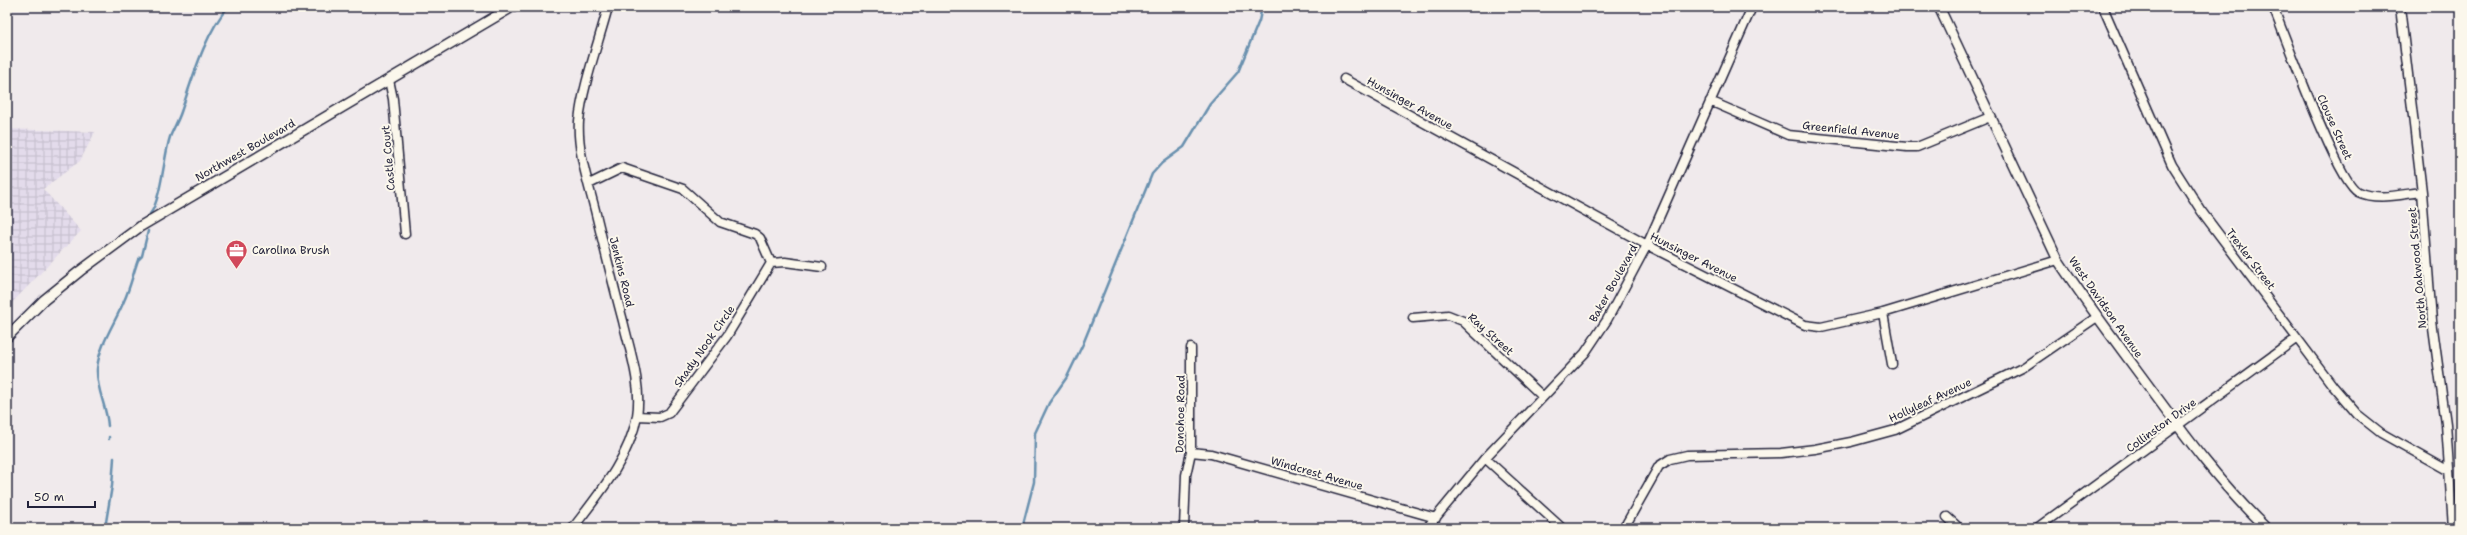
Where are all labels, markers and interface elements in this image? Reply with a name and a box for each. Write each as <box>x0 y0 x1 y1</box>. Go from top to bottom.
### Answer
street label: Hunsinger Avenue <box>1364 74 1455 133</box>
street label: Clouse Street <box>2313 92 2356 163</box>
street label: Northwest Boulevard <box>193 116 298 185</box>
street label: Greenfield Avenue <box>1802 118 1900 143</box>
street label: Castle Court <box>378 124 399 191</box>
street label: North Oakwood Street <box>2405 207 2430 329</box>
street label: Trexler Street <box>2223 226 2279 293</box>
street label: Hunsinger Avenue <box>1648 229 1740 286</box>
street label: Jenkins Road <box>606 235 637 309</box>
office icon: Carolina Brush <box>224 237 250 270</box>
street label: Baker Boulevard <box>1586 242 1641 325</box>
place label: Carolina Brush <box>252 243 330 258</box>
street label: West Davidson Avenue <box>2065 254 2146 361</box>
street label: Shady Nook Circle <box>670 302 738 390</box>
street label: Ray Street <box>1465 310 1517 359</box>
street label: Donohoe Road <box>1172 375 1189 453</box>
street label: Hollyleaf Avenue <box>1886 375 1974 426</box>
street label: Collinston Drive <box>2123 395 2199 456</box>
street label: Windcrest Avenue <box>1269 453 1365 494</box>
scale bar <box>28 483 95 509</box>
text: 50 m <box>34 489 64 505</box>

